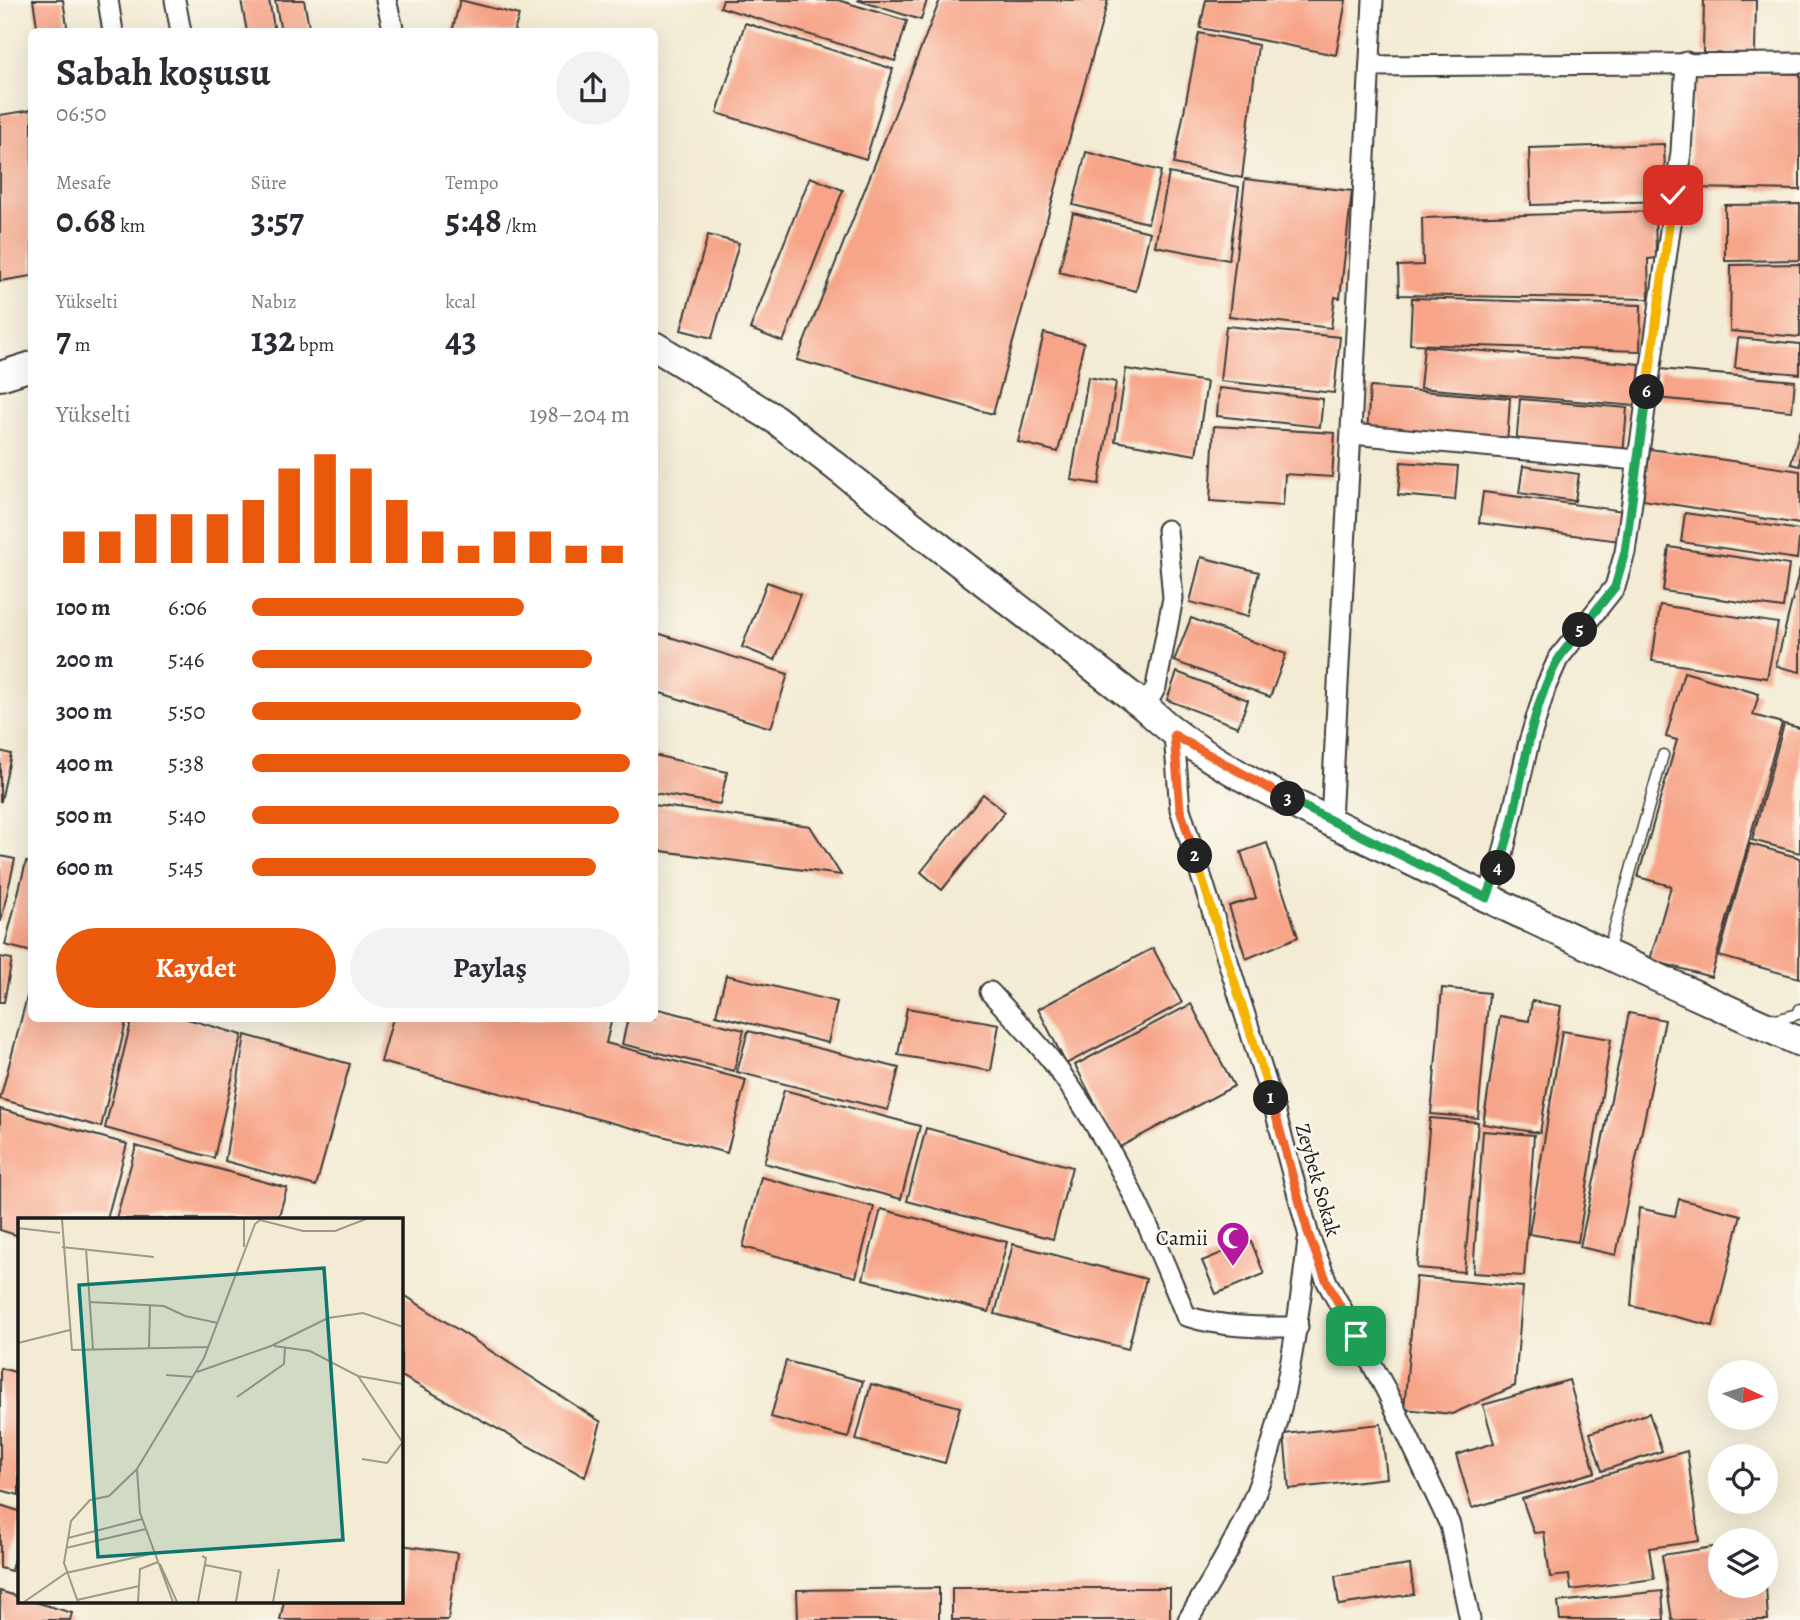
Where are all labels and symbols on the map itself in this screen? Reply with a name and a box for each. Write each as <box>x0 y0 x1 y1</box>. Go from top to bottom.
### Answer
pin <box>1643 165 1703 225</box>
pin: 6 <box>1630 374 1664 410</box>
pin: 5 <box>1562 612 1598 648</box>
pin: 3 <box>1270 782 1306 816</box>
pin: 2 <box>1178 838 1212 874</box>
pin: 4 <box>1480 850 1516 886</box>
pin: 1 <box>1254 1080 1288 1116</box>
street label: Zeybek Sokak <box>1289 1120 1348 1240</box>
inset map <box>18 1218 402 1602</box>
mosque icon: Camii <box>1214 1219 1252 1268</box>
place label: Camii <box>1156 1224 1208 1252</box>
pin <box>1326 1306 1386 1366</box>
north arrow <box>1708 1360 1778 1430</box>

